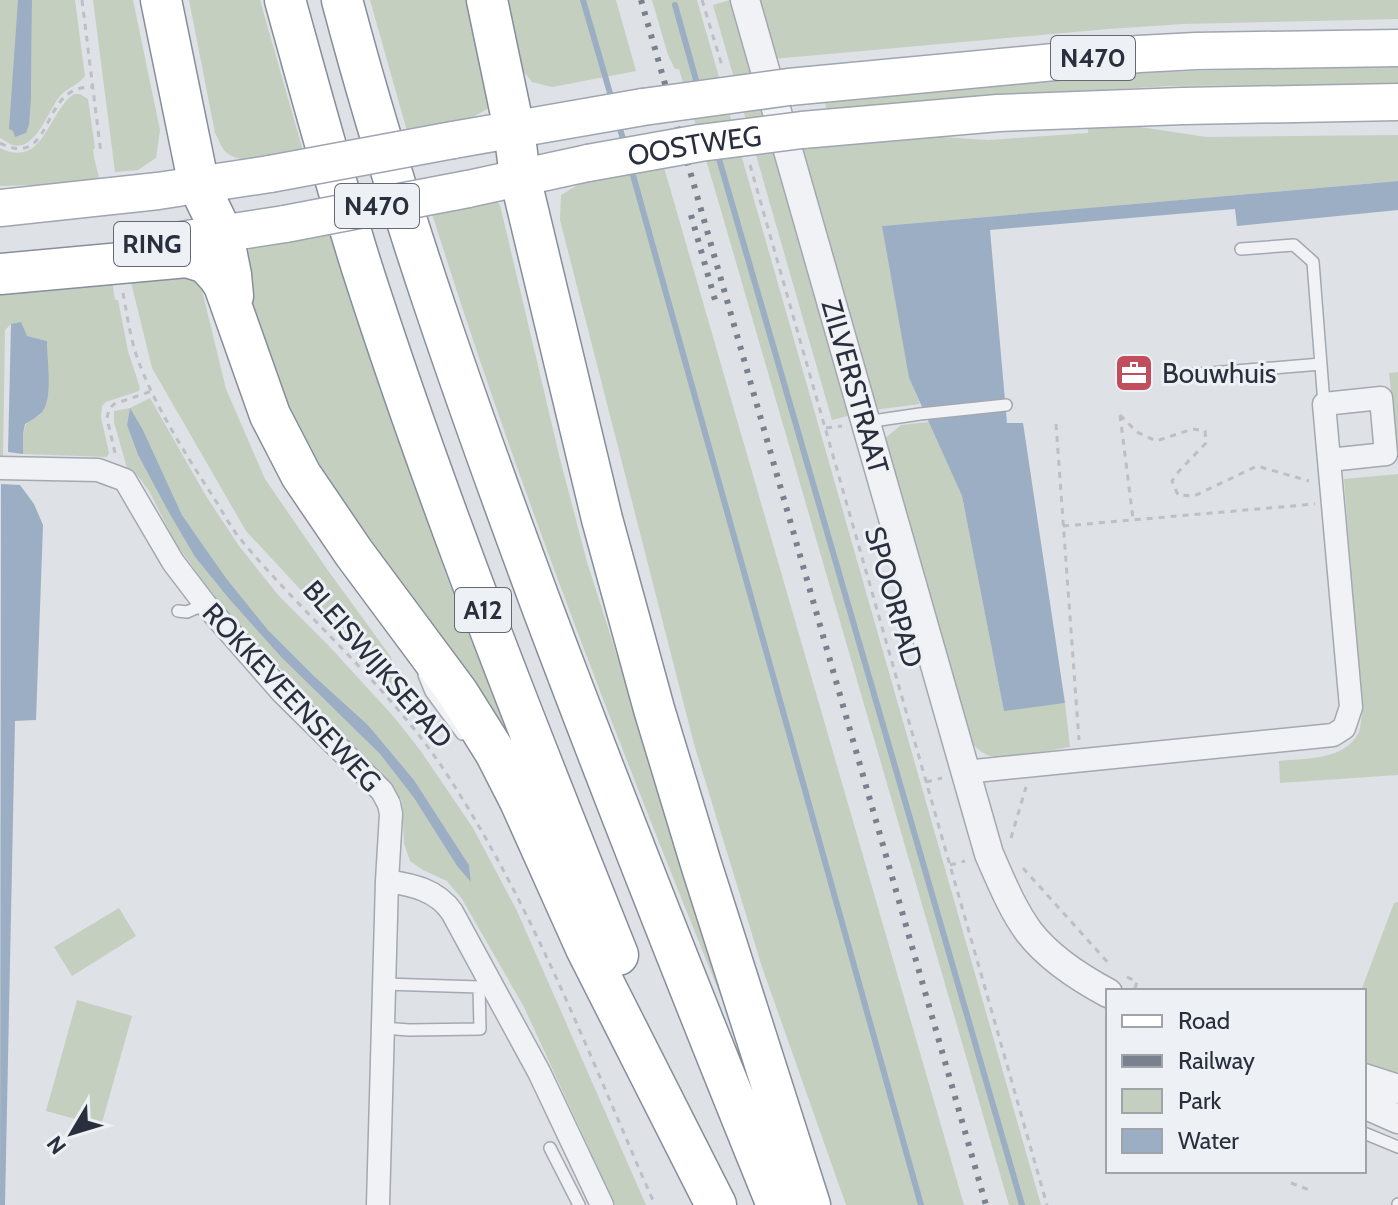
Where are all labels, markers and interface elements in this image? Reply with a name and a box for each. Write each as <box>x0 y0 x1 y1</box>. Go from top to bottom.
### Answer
road number: N470 <box>1051 36 1135 80</box>
street label: OOSTWEG <box>625 118 763 173</box>
road number: N470 <box>335 184 419 228</box>
road number: RING <box>114 222 190 266</box>
street label: ZILVERSTRAAT <box>814 296 896 477</box>
office icon: Bouwhuis <box>1113 352 1155 394</box>
place label: Bouwhuis <box>1162 356 1276 390</box>
street label: SPOORPAD <box>858 523 930 671</box>
street label: BLEISWIJKSEPAD <box>296 573 460 755</box>
road number: A12 <box>455 588 511 632</box>
street label: ROKKEVEENSEWEG <box>196 596 388 798</box>
legend <box>1106 989 1366 1173</box>
text: Road <box>1178 1006 1230 1035</box>
text: Railway <box>1178 1046 1255 1075</box>
text: Park <box>1178 1086 1221 1115</box>
north arrow <box>32 1093 112 1173</box>
text: Water <box>1178 1126 1239 1155</box>
text: N <box>41 1131 72 1159</box>

